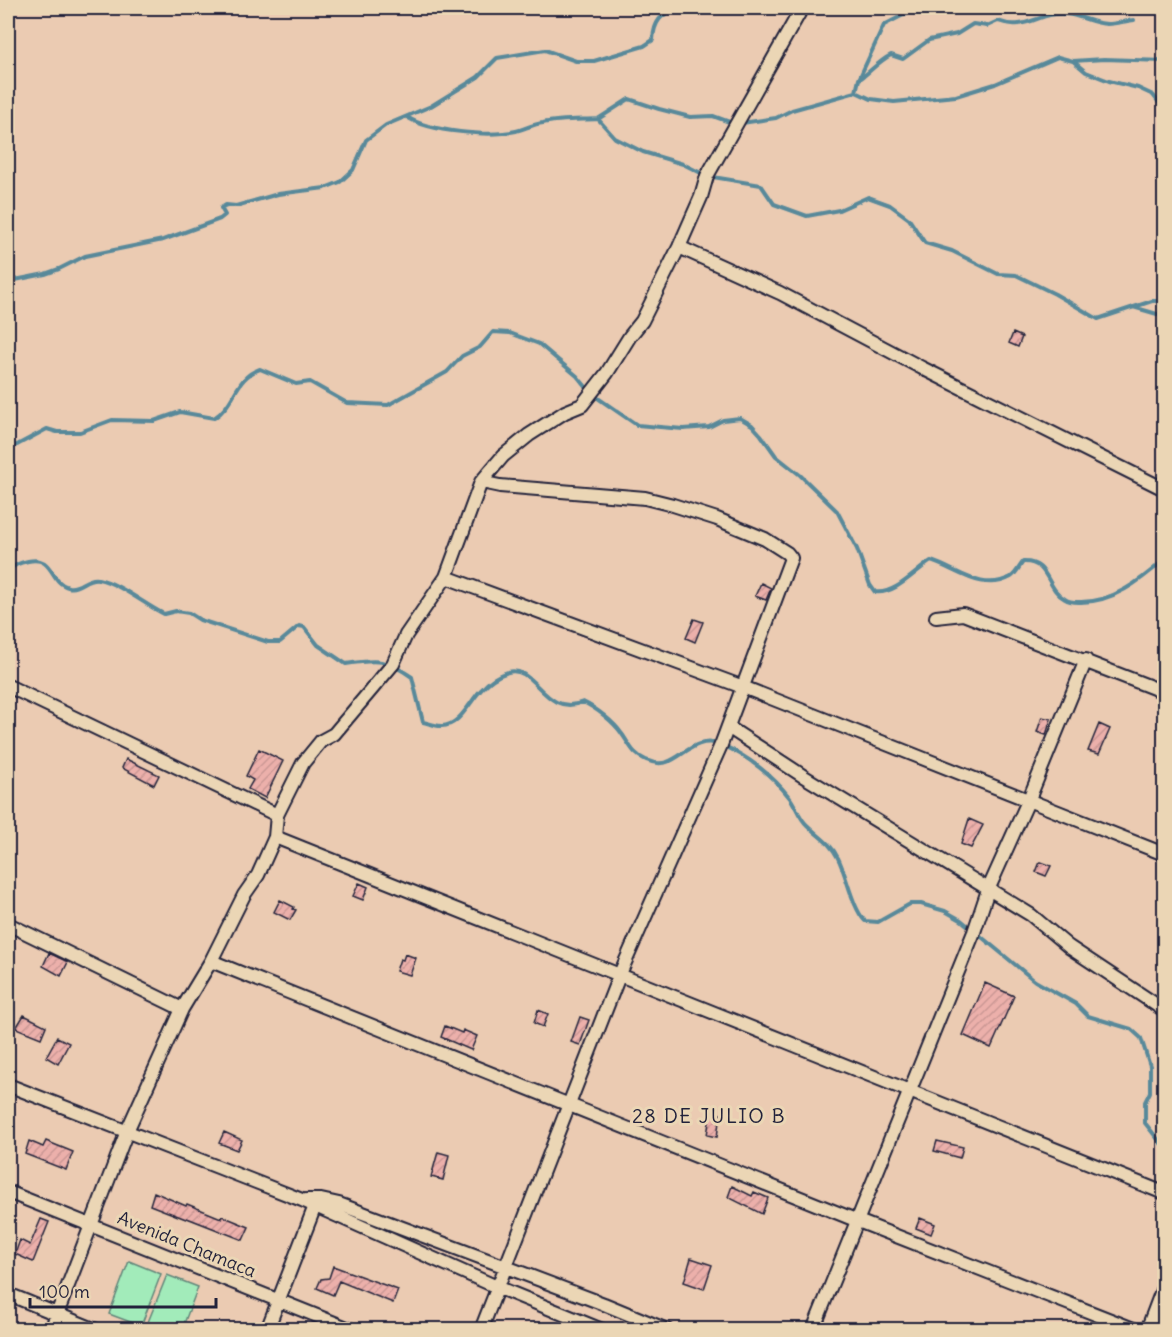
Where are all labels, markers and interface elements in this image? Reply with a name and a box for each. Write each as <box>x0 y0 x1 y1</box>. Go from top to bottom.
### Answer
district label: 28 DE JULIO B <box>632 1103 786 1128</box>
street label: Avenida Chamaca <box>114 1206 260 1282</box>
scale bar <box>30 1271 216 1309</box>
text: 100 m <box>39 1280 90 1303</box>

